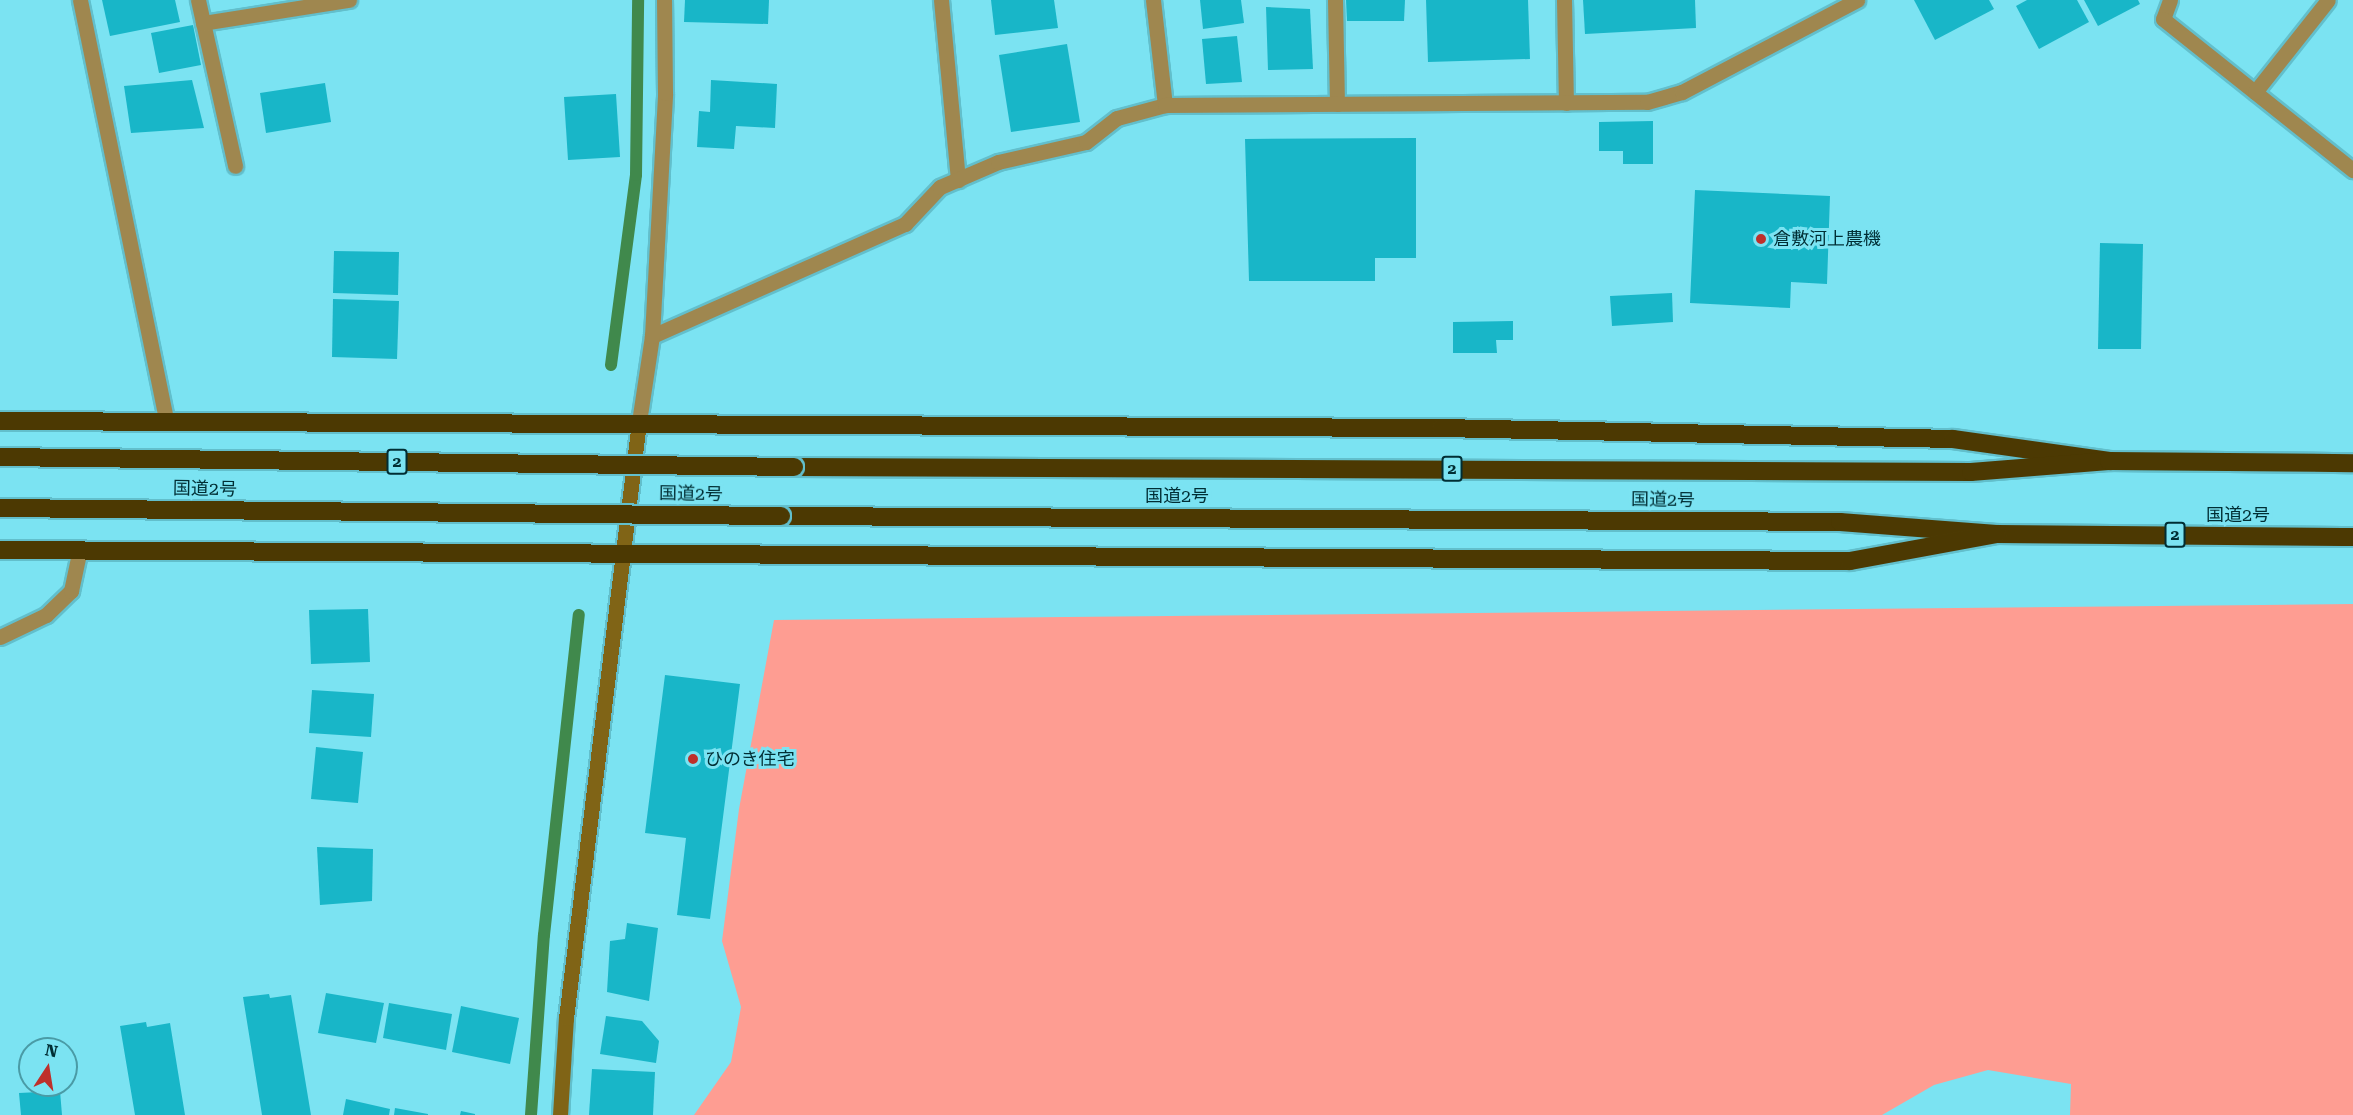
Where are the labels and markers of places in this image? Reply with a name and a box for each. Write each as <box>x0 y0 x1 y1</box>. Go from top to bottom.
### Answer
place label: 倉敷河上農機 <box>1773 228 1881 250</box>
marker: 倉敷河上農機 <box>1754 232 1768 246</box>
place label: ひのき住宅 <box>705 748 795 770</box>
marker: ひのき住宅 <box>686 752 700 766</box>

